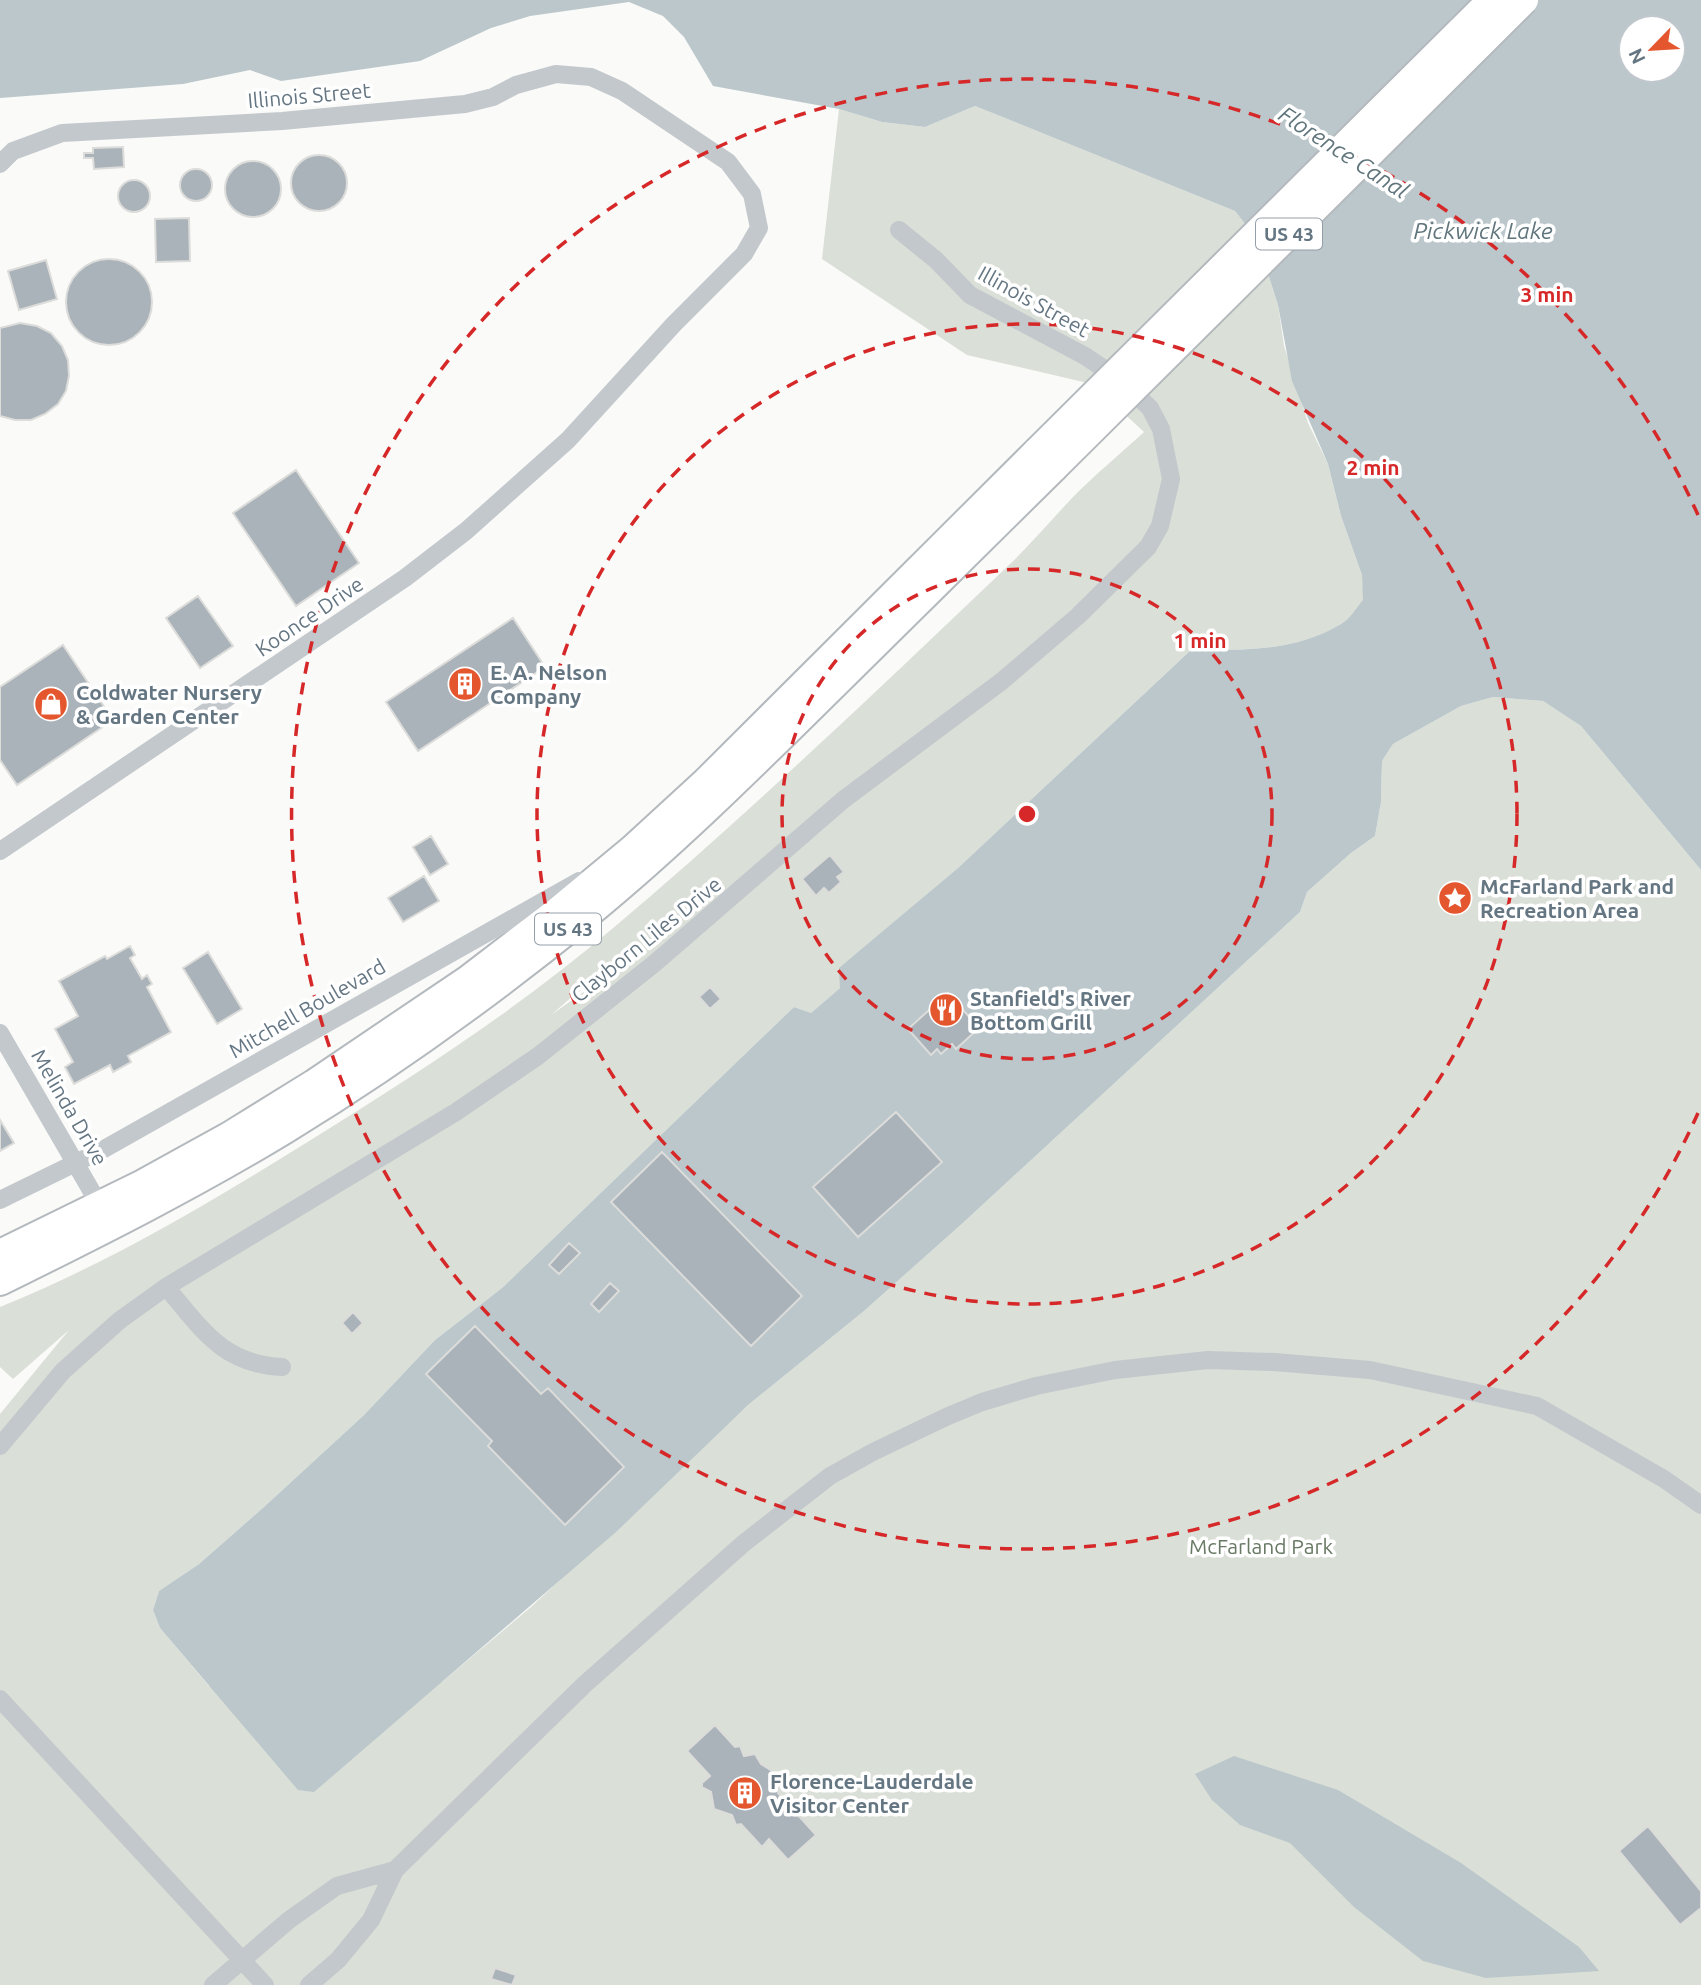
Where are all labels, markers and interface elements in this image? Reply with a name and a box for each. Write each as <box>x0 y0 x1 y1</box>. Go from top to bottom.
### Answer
north arrow <box>1617 14 1687 84</box>
text: N <box>1624 45 1650 67</box>
street label: Illinois Street <box>246 78 372 112</box>
water label: Florence Canal <box>1275 101 1414 203</box>
road number: US 43 <box>1256 218 1322 250</box>
water label: Pickwick Lake <box>1413 218 1553 243</box>
street label: Illinois Street <box>974 261 1094 341</box>
text: 3 min <box>1520 282 1574 306</box>
text: 2 min <box>1346 455 1400 479</box>
street label: Koonce Drive <box>251 571 367 661</box>
text: 1 min <box>1173 628 1227 652</box>
place label: E. A. Nelson Company <box>490 660 607 708</box>
building icon: E. A. Nelson Company <box>446 665 484 703</box>
place label: Coldwater Nursery & Garden Center <box>76 680 262 728</box>
shop icon: Coldwater Nursery & Garden Center <box>32 685 70 723</box>
centre of rings <box>1015 802 1039 826</box>
street label: Clayborn Liles Drive <box>567 871 725 1007</box>
place label: McFarland Park and Recreation Area <box>1480 874 1674 922</box>
place icon: McFarland Park and Recreation Area <box>1436 879 1474 917</box>
road number: US 43 <box>535 914 601 945</box>
street label: Mitchell Boulevard <box>224 953 390 1063</box>
place label: Stanfield's River Bottom Grill <box>970 986 1131 1034</box>
restaurant icon: Stanfield's River Bottom Grill <box>927 991 965 1029</box>
street label: Melinda Drive <box>27 1045 113 1169</box>
park label: McFarland Park <box>1189 1534 1333 1558</box>
place label: Florence-Lauderdale Visitor Center <box>770 1769 974 1817</box>
building icon: Florence-Lauderdale Visitor Center <box>726 1774 764 1812</box>

